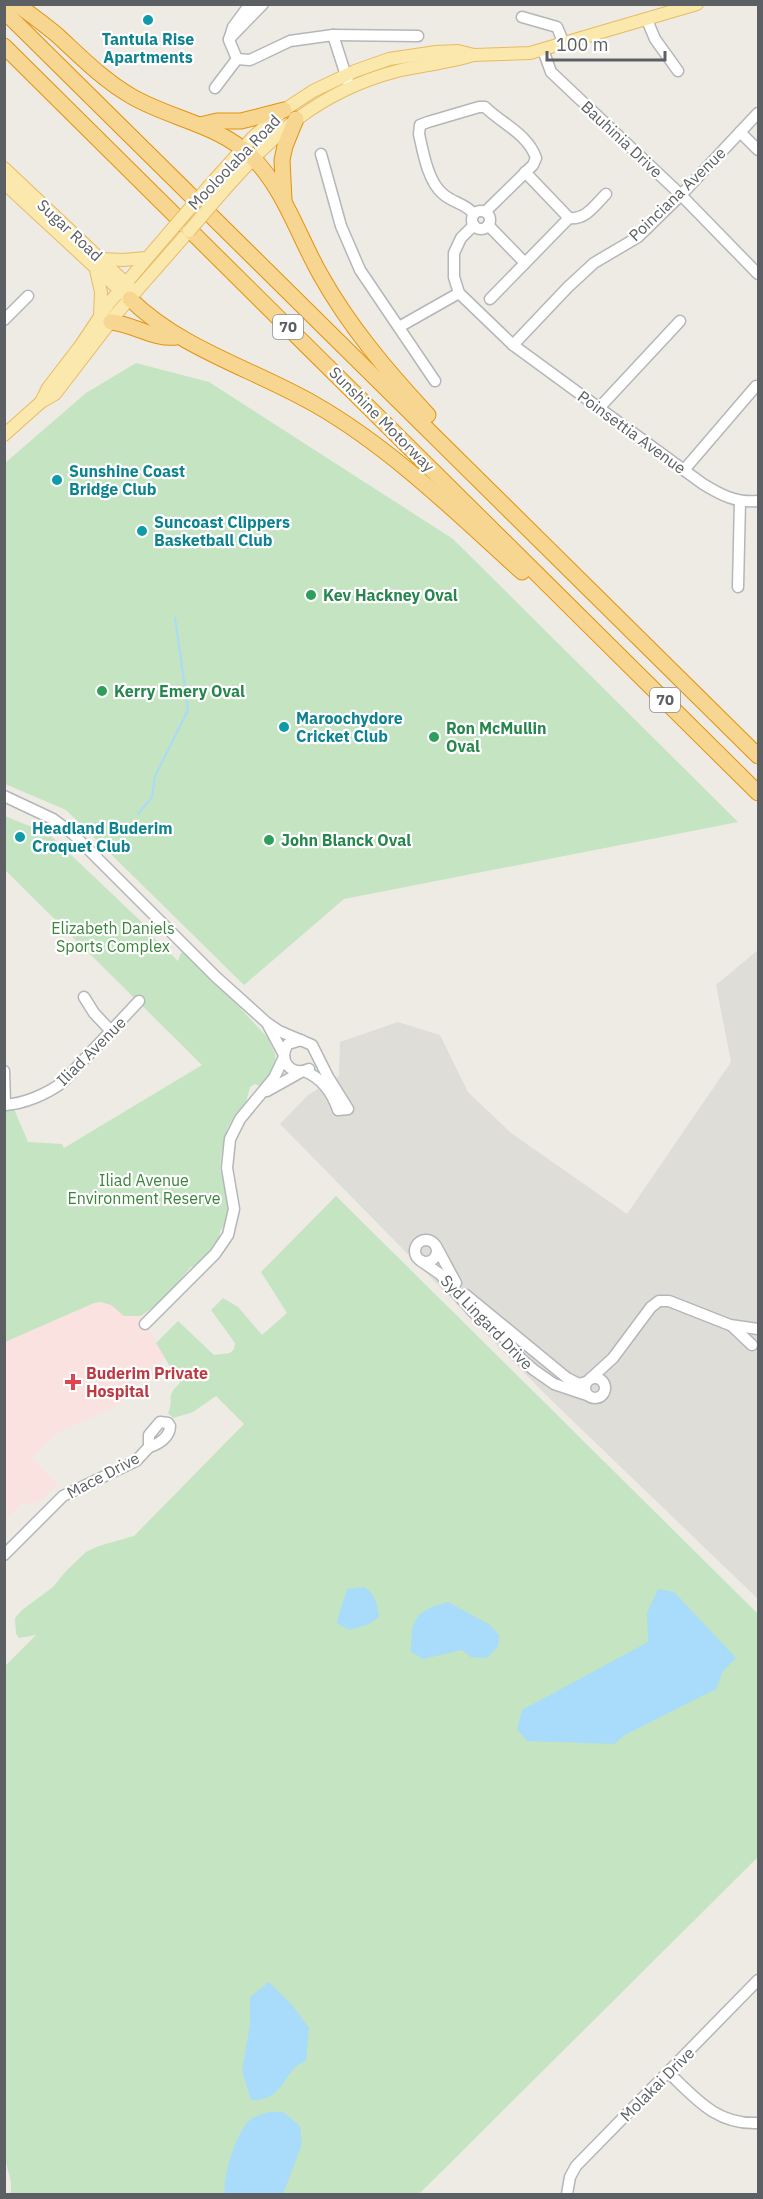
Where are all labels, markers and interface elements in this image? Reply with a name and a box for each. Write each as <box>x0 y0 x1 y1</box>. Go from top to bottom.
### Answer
marker: Tantula Rise Apartments <box>141 13 155 27</box>
scale bar <box>547 24 666 62</box>
place label: Tantula Rise Apartments <box>102 29 194 67</box>
text: 100 m <box>556 33 608 56</box>
street label: Bauhinia Drive <box>577 96 667 182</box>
street label: Mooloolaba Road <box>184 110 284 214</box>
street label: Poinciana Avenue <box>624 143 730 245</box>
street label: Sugar Road <box>33 195 107 265</box>
road number: 70 <box>273 315 303 339</box>
street label: Sunshine Motorway <box>325 362 439 476</box>
street label: Poinsettia Avenue <box>574 386 690 478</box>
place label: Sunshine Coast Bridge Club <box>69 461 185 499</box>
marker: Sunshine Coast Bridge Club <box>50 473 64 487</box>
place label: Suncoast Clippers Basketball Club <box>154 512 290 550</box>
marker: Suncoast Clippers Basketball Club <box>135 524 149 538</box>
place label: Kev Hackney Oval <box>323 585 458 605</box>
marker: Kev Hackney Oval <box>304 588 318 602</box>
place label: Kerry Emery Oval <box>114 681 245 701</box>
marker: Kerry Emery Oval <box>95 684 109 698</box>
road number: 70 <box>650 688 680 712</box>
place label: Maroochydore Cricket Club <box>296 708 403 746</box>
place label: Ron McMullin Oval <box>446 718 547 756</box>
marker: Maroochydore Cricket Club <box>277 720 291 734</box>
marker: Ron McMullin Oval <box>427 730 441 744</box>
place label: Headland Buderim Croquet Club <box>32 818 173 856</box>
marker: Headland Buderim Croquet Club <box>13 830 27 844</box>
place label: John Blanck Oval <box>281 830 411 850</box>
marker: John Blanck Oval <box>262 833 276 847</box>
park label: Elizabeth Daniels Sports Complex <box>51 918 175 956</box>
street label: Iliad Avenue <box>52 1012 130 1090</box>
park label: Iliad Avenue Environment Reserve <box>67 1170 221 1208</box>
street label: Syd Lingard Drive <box>437 1270 538 1374</box>
place label: Buderim Private Hospital <box>86 1363 208 1401</box>
marker: Buderim Private Hospital <box>64 1373 82 1391</box>
street label: Mace Drive <box>63 1447 143 1502</box>
street label: Molakai Drive <box>616 2043 698 2125</box>

